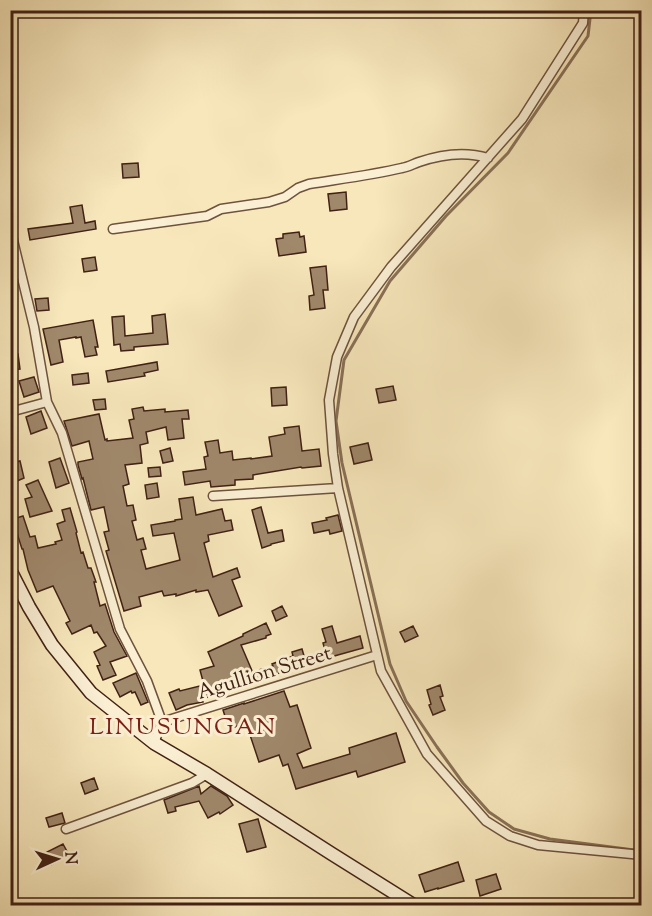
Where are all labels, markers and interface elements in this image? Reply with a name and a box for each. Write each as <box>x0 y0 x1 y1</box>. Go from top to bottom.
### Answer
street label: Agullion Street <box>194 639 336 709</box>
district label: LINUSUNGAN <box>89 711 277 745</box>
north arrow <box>27 829 87 889</box>
text: N <box>58 851 81 866</box>

